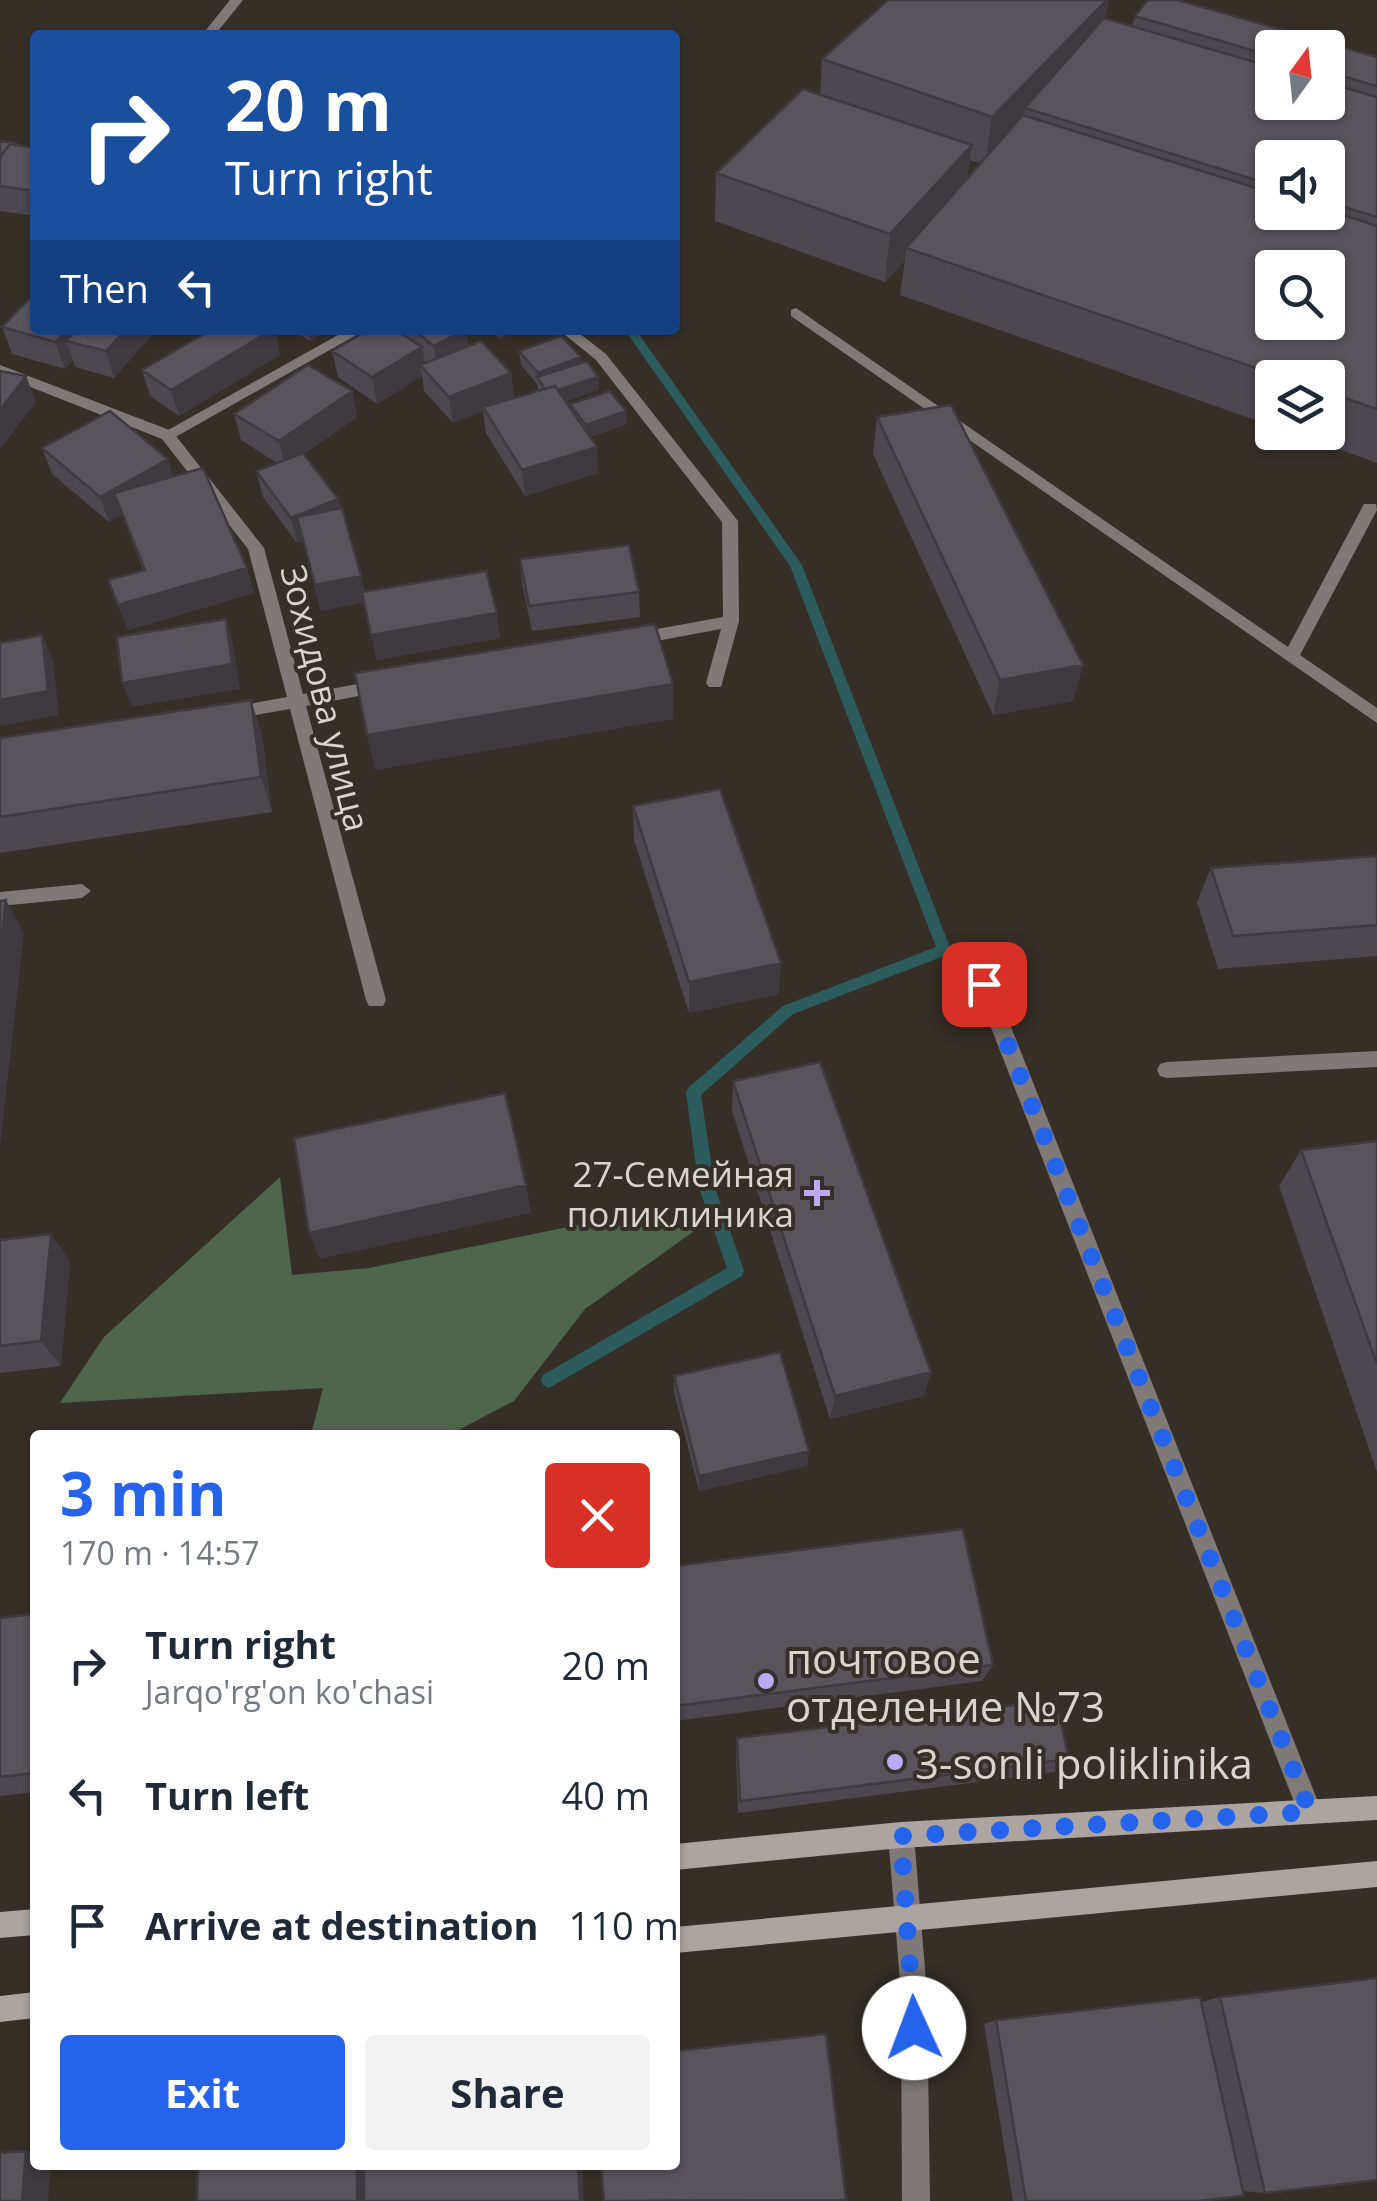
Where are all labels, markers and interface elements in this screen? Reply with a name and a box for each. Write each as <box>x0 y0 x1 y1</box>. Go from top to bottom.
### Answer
north arrow <box>1255 30 1345 120</box>
map controls <box>1255 30 1345 450</box>
text: 20 m <box>225 56 392 152</box>
icon: right <box>60 70 190 200</box>
button: sound <box>1255 140 1345 230</box>
text: Turn right <box>225 147 433 208</box>
button: search <box>1255 250 1345 340</box>
icon: left <box>169 260 224 315</box>
text: Then <box>60 262 149 314</box>
button: layers <box>1255 360 1345 450</box>
street label: Зохидова улица <box>270 560 382 836</box>
pin <box>942 942 1027 1027</box>
icon: arrive <box>957 957 1012 1012</box>
place label: 27-Семейная поликлиника <box>567 1150 794 1237</box>
marker: 27-Семейная поликлиника <box>804 1180 830 1206</box>
text: 3 min <box>60 1452 227 1534</box>
button: close <box>545 1463 650 1568</box>
text: 170 m · 14:57 <box>60 1531 259 1574</box>
text: Turn right <box>145 1618 336 1670</box>
place label: почтовое отделение №73 <box>786 1629 1105 1734</box>
icon: right <box>60 1638 115 1693</box>
text: 20 m <box>561 1639 650 1691</box>
text: Jarqo'rg'on ko'chasi <box>145 1670 434 1713</box>
marker: почтовое отделение №73 <box>755 1670 777 1692</box>
place label: 3-sonli poliklinika <box>915 1734 1253 1791</box>
marker: 3-sonli poliklinika <box>884 1751 906 1773</box>
icon: left <box>60 1768 115 1823</box>
text: Turn left <box>145 1769 309 1821</box>
text: 40 m <box>561 1769 650 1821</box>
icon: arrive <box>60 1898 115 1953</box>
text: Arrive at destination <box>145 1899 539 1951</box>
text: 110 m <box>569 1899 679 1951</box>
position arrow <box>862 1976 966 2080</box>
button: Exit <box>60 2035 345 2150</box>
button: Share <box>365 2035 650 2150</box>

